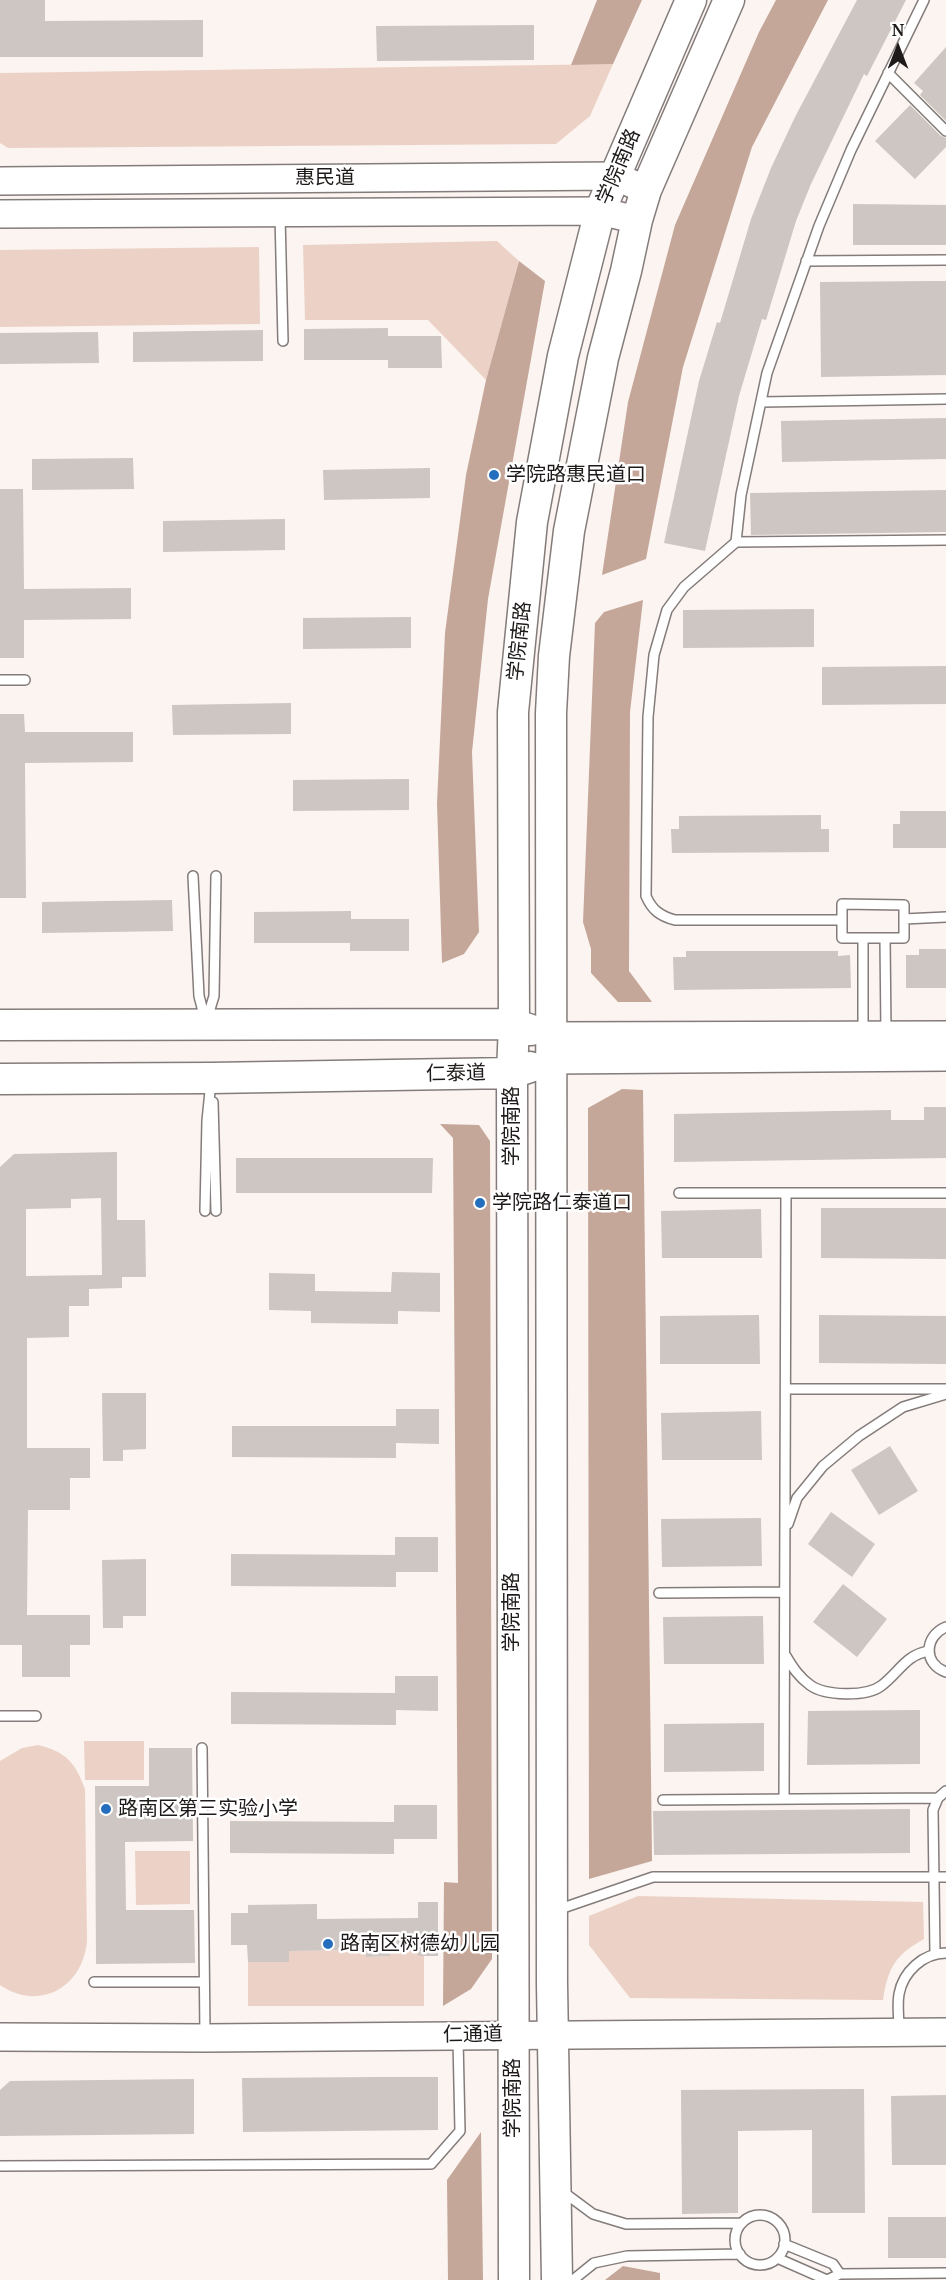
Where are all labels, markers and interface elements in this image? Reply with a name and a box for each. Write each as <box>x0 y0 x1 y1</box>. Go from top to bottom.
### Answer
north arrow <box>868 18 928 78</box>
text: N <box>892 19 904 41</box>
street label: 学院南路 <box>592 125 646 209</box>
street label: 惠民道 <box>295 166 355 190</box>
place label: 学院路惠民道口 <box>506 463 646 487</box>
marker: 学院路惠民道口 <box>487 468 501 482</box>
street label: 学院南路 <box>504 600 536 682</box>
street label: 仁泰道 <box>426 1061 486 1087</box>
street label: 学院南路 <box>500 1086 524 1166</box>
place label: 学院路仁泰道口 <box>492 1191 632 1215</box>
marker: 学院路仁泰道口 <box>473 1196 487 1210</box>
street label: 学院南路 <box>500 1572 524 1652</box>
place label: 路南区第三实验小学 <box>118 1797 298 1821</box>
marker: 路南区第三实验小学 <box>99 1802 113 1816</box>
place label: 路南区树德幼儿园 <box>340 1932 500 1956</box>
marker: 路南区树德幼儿园 <box>321 1937 335 1951</box>
street label: 仁通道 <box>443 2022 503 2048</box>
street label: 学院南路 <box>501 2058 525 2138</box>

